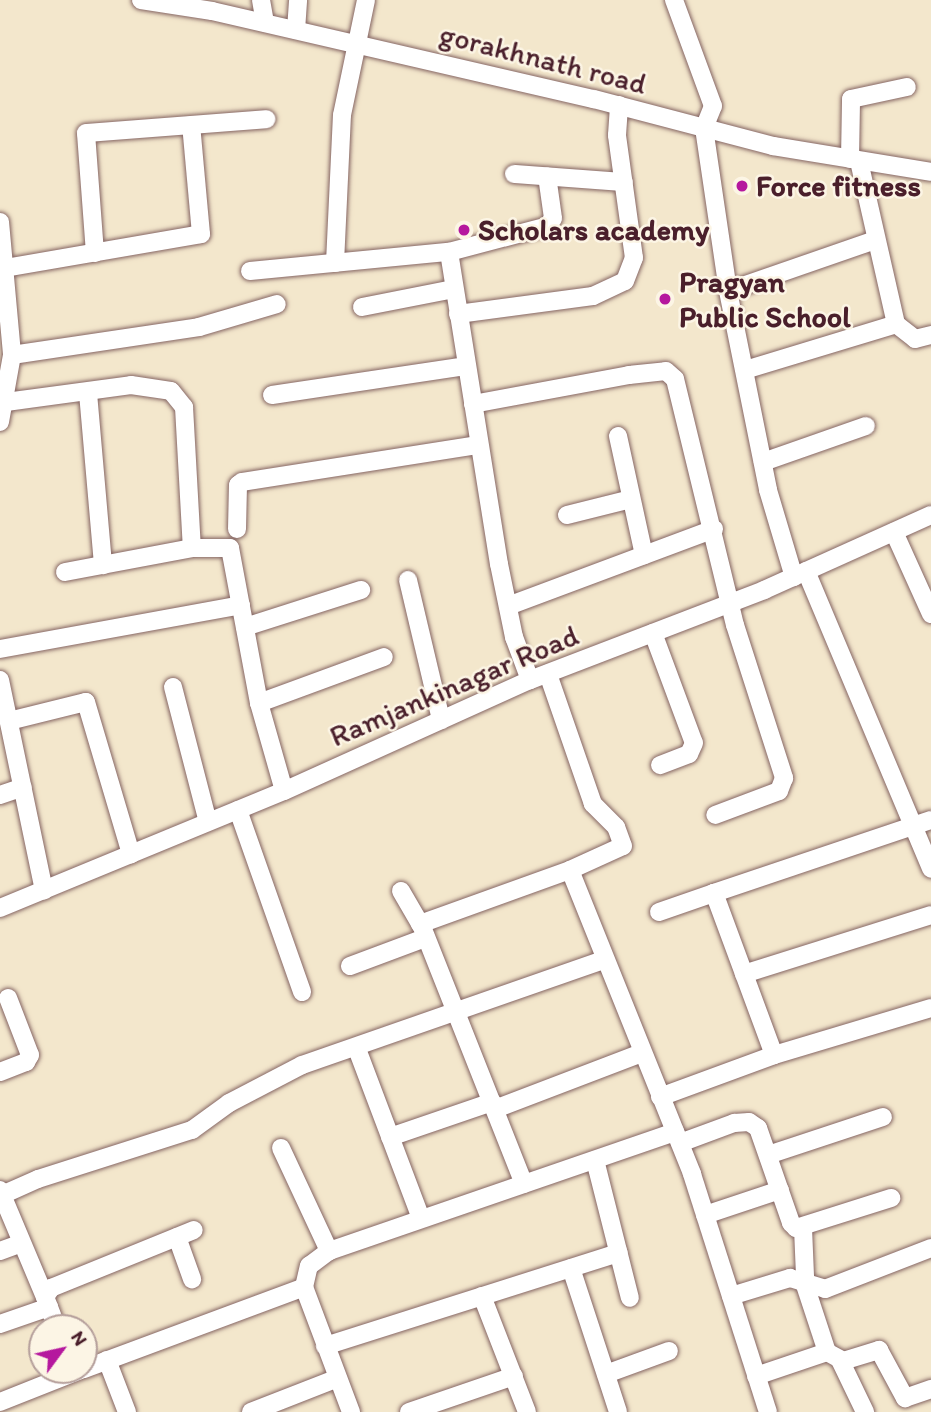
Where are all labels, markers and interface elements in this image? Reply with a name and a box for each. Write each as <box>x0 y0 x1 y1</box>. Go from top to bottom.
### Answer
street label: gorakhnath road <box>436 16 650 102</box>
place label: Force fitness <box>756 168 920 204</box>
marker: Force fitness <box>734 178 750 194</box>
place label: Scholars academy <box>478 212 709 248</box>
marker: Scholars academy <box>456 222 472 238</box>
place label: Pragyan Public School <box>679 264 851 334</box>
marker: Pragyan Public School <box>657 291 673 307</box>
street label: Ramjankinagar Road <box>324 617 584 755</box>
north arrow <box>28 1314 98 1384</box>
text: N <box>66 1327 92 1350</box>

